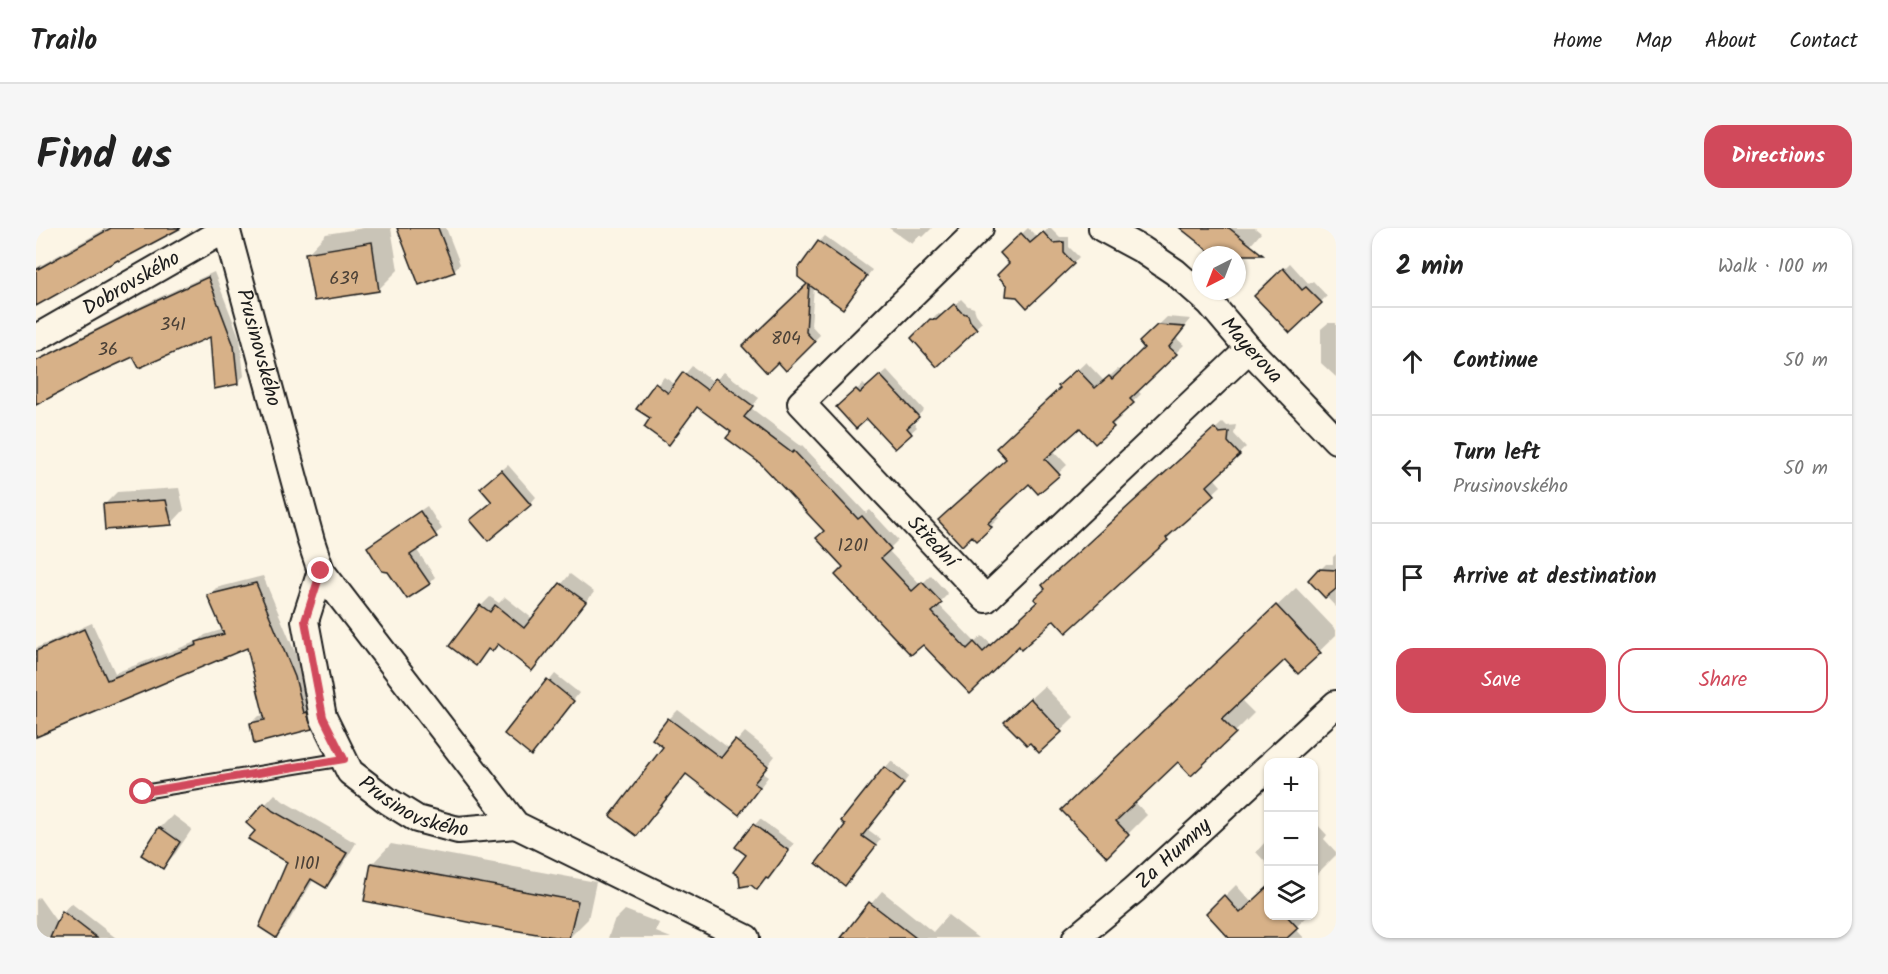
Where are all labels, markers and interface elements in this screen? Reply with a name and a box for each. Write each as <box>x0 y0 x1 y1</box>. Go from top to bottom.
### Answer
text: Trailo <box>30 19 97 64</box>
text: Home <box>1553 25 1602 58</box>
text: Map <box>1635 25 1672 58</box>
text: About <box>1705 25 1756 58</box>
text: Contact <box>1789 25 1858 58</box>
text: Find us <box>36 123 172 190</box>
button: Directions <box>1704 125 1852 188</box>
street label: Dobrovského <box>76 242 187 325</box>
north arrow <box>1192 246 1246 300</box>
text: 2 min <box>1396 246 1464 288</box>
text: Walk · 100 m <box>1718 251 1828 283</box>
house number: 639 <box>329 265 359 294</box>
street label: Prusinovského <box>227 285 290 410</box>
street label: Mayerova <box>1212 309 1291 392</box>
house number: 341 <box>160 311 186 340</box>
house number: 804 <box>771 325 801 354</box>
house number: 36 <box>98 336 118 365</box>
text: Continue <box>1453 344 1538 379</box>
icon: ahead <box>1396 345 1429 378</box>
text: 50 m <box>1783 345 1828 377</box>
text: Turn left <box>1453 436 1540 471</box>
icon: left <box>1396 453 1429 486</box>
text: 50 m <box>1783 453 1828 485</box>
text: Prusinovského <box>1453 471 1568 503</box>
street label: Střední <box>899 508 967 578</box>
house number: 1201 <box>838 532 868 561</box>
route end <box>307 557 333 583</box>
text: Arrive at destination <box>1453 560 1656 595</box>
icon: arrive <box>1396 561 1429 594</box>
button: Save <box>1396 648 1606 713</box>
button: Share <box>1618 648 1828 713</box>
map controls <box>1264 758 1318 920</box>
button: + <box>1264 758 1318 812</box>
street label: Prusinovského <box>351 767 470 846</box>
route start <box>129 778 155 804</box>
street label: Za Humny <box>1128 810 1219 897</box>
button: − <box>1264 812 1318 866</box>
house number: 1101 <box>294 850 320 879</box>
button: layers <box>1264 866 1318 920</box>

